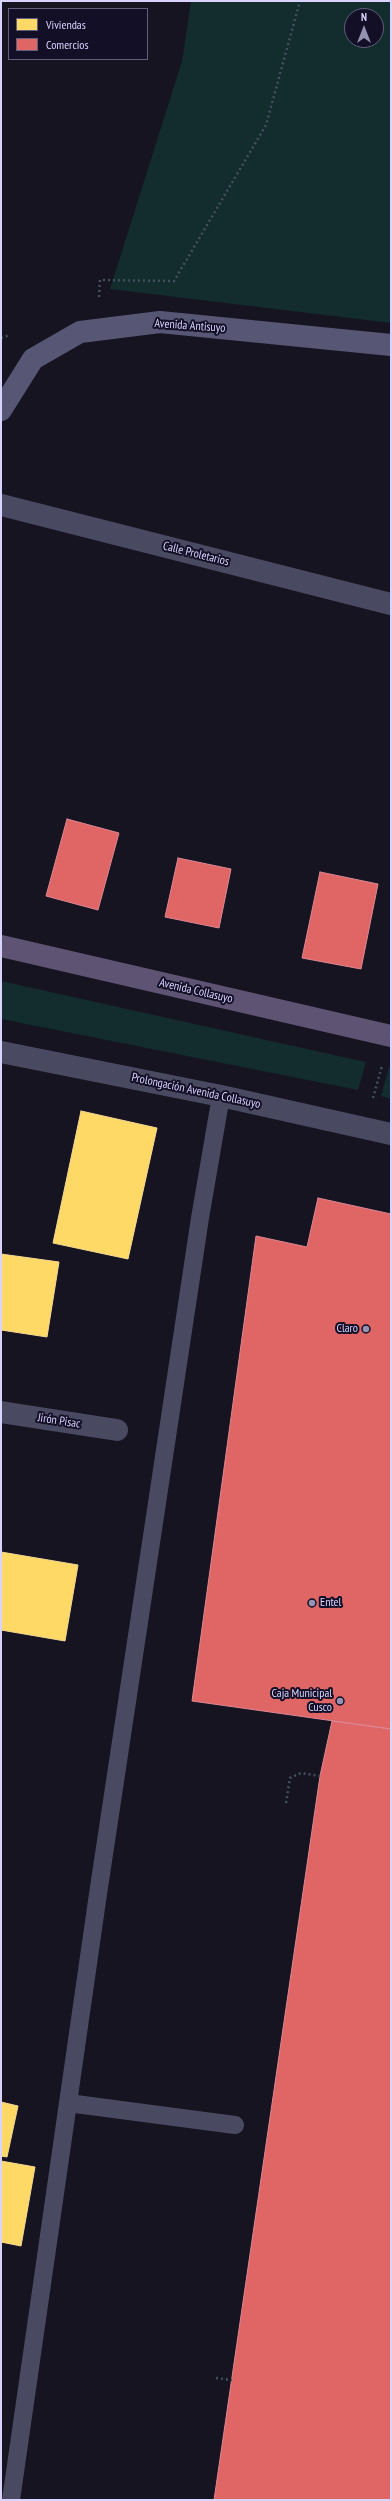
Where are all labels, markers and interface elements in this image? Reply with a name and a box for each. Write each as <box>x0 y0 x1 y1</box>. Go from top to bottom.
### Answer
legend <box>8 8 148 60</box>
north arrow <box>344 8 384 48</box>
text: N <box>361 10 367 24</box>
text: Viviendas <box>46 17 86 32</box>
text: Comercios <box>46 37 89 52</box>
street label: Avenida Antisuyo <box>154 316 226 336</box>
street label: Calle Proletarios <box>161 539 231 569</box>
street label: Avenida Collasuyo <box>158 976 234 1006</box>
street label: Prolongación Avenida Collasuyo <box>130 1070 262 1112</box>
place label: Claro <box>336 1322 358 1336</box>
marker: Claro <box>361 1324 371 1334</box>
street label: Jirón Pisac <box>37 1411 81 1431</box>
place label: Entel <box>320 1596 341 1610</box>
marker: Entel <box>307 1598 317 1608</box>
place label: Caja Municipal Cusco <box>272 1687 332 1715</box>
marker: Caja Municipal Cusco <box>335 1696 345 1706</box>

